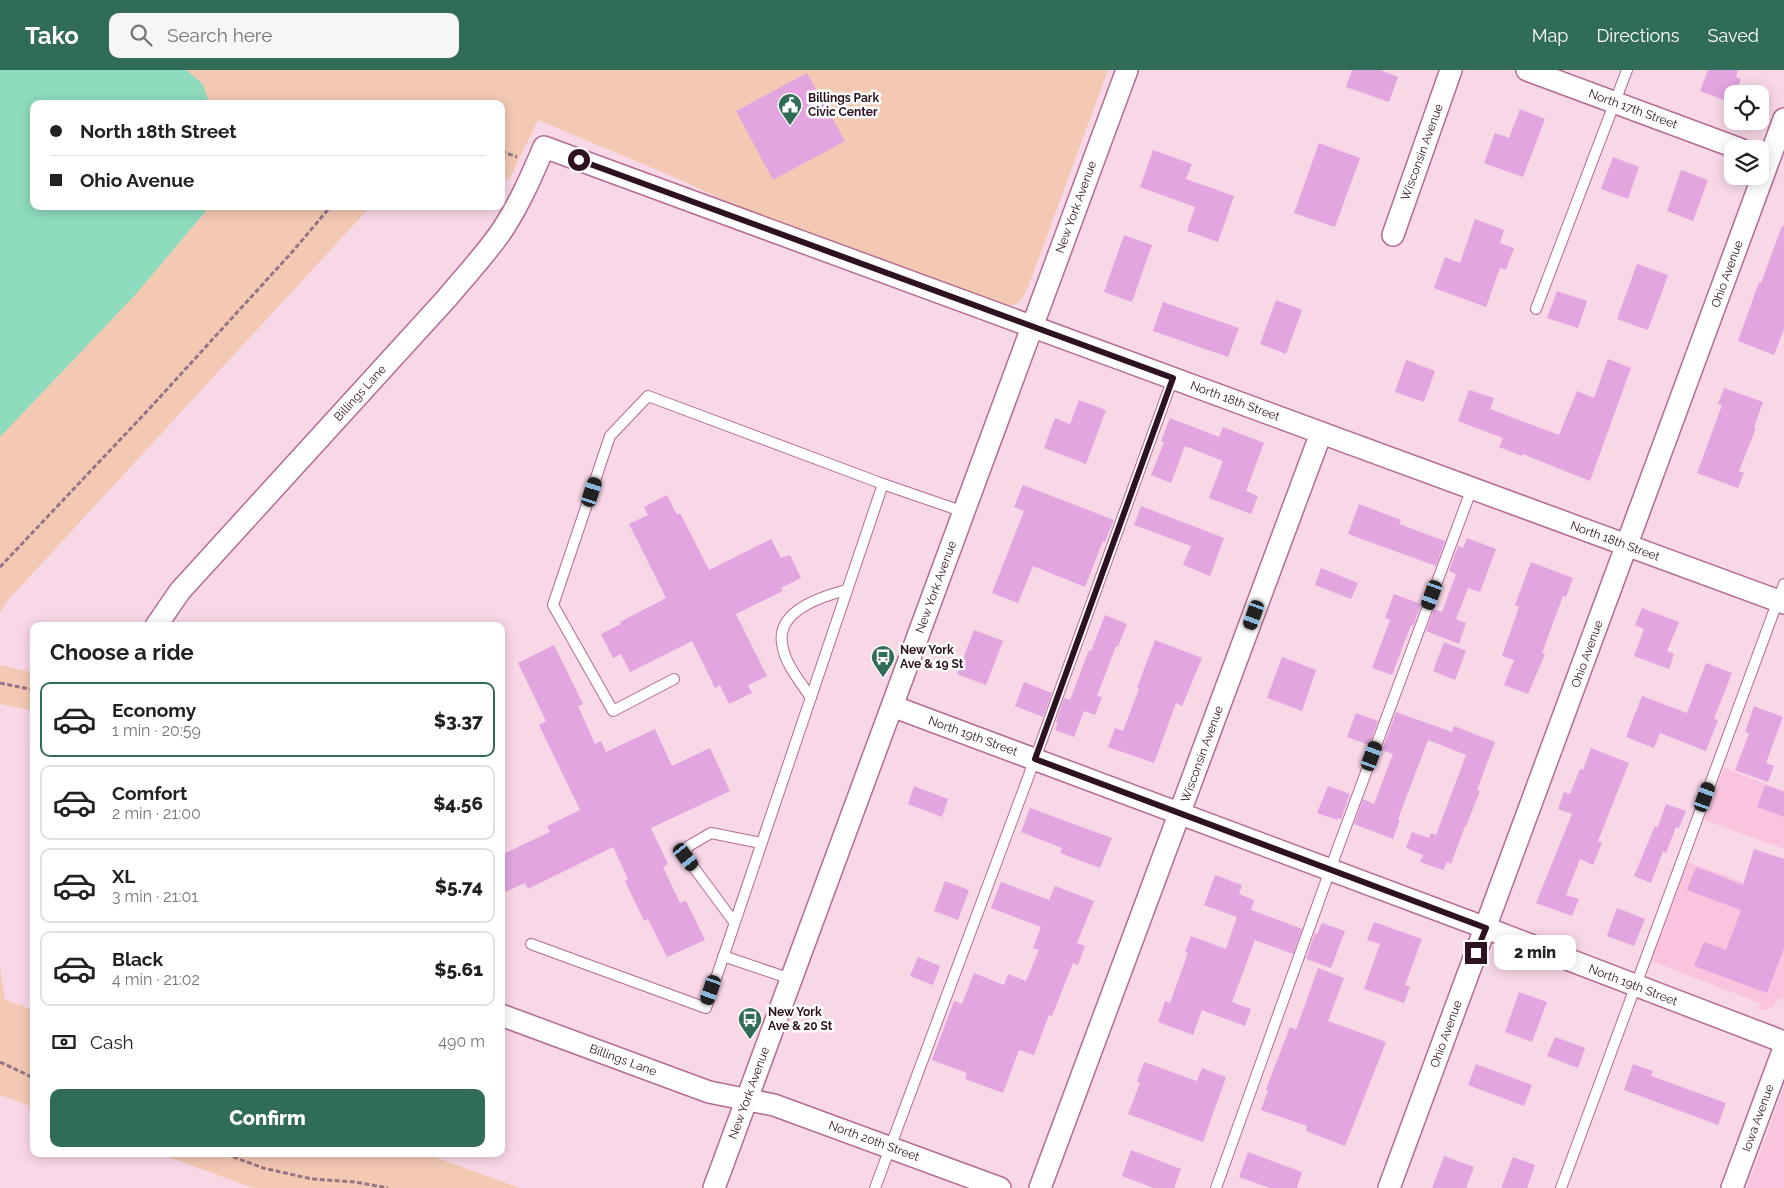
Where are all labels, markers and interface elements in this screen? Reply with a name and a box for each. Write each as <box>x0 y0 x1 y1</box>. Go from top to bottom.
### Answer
search box <box>109 13 459 58</box>
text: Tako <box>25 21 79 50</box>
icon: search <box>127 21 155 49</box>
text: Search here <box>167 24 272 46</box>
text: Map <box>1532 25 1568 46</box>
text: Directions <box>1596 25 1680 46</box>
text: Saved <box>1708 25 1759 46</box>
map controls <box>1724 85 1769 185</box>
button: locate <box>1724 85 1769 130</box>
street label: North 17th Street <box>1587 86 1679 132</box>
place label: Billings Park Civic Center <box>808 91 879 119</box>
public building icon: Billings Park Civic Center <box>777 92 803 126</box>
street label: Wisconsin Avenue <box>1398 102 1446 202</box>
text: North 18th Street <box>80 120 237 142</box>
button: layers <box>1724 140 1769 185</box>
route start <box>568 149 590 171</box>
street label: New York Avenue <box>1053 159 1099 255</box>
text: Ohio Avenue <box>80 169 194 191</box>
street label: Ohio Avenue <box>1708 238 1746 310</box>
street label: Billings Lane <box>331 362 389 424</box>
street label: North 18th Street <box>1188 378 1282 424</box>
car <box>580 475 603 509</box>
street label: North 18th Street <box>1568 518 1662 564</box>
street label: New York Avenue <box>913 539 959 635</box>
car <box>1419 578 1444 612</box>
car <box>1241 598 1266 632</box>
street label: Ohio Avenue <box>1568 618 1606 690</box>
text: Choose a ride <box>50 639 194 665</box>
place label: New York Ave & 19 St <box>900 643 964 671</box>
bus stop icon: New York Ave & 19 St <box>870 644 896 678</box>
icon: car <box>52 697 97 742</box>
text: Economy <box>112 699 196 721</box>
street label: Wisconsin Avenue <box>1178 704 1226 804</box>
text: $3.37 <box>434 709 483 731</box>
street label: North 19th Street <box>926 713 1020 759</box>
text: 1 min · 20:59 <box>112 721 201 740</box>
car <box>1359 739 1384 773</box>
icon: car <box>52 780 97 825</box>
car <box>1692 780 1717 814</box>
text: Comfort <box>112 782 187 804</box>
text: $4.56 <box>433 792 483 814</box>
text: 2 min · 21:00 <box>112 804 201 823</box>
car <box>670 841 701 873</box>
icon: car <box>52 863 97 908</box>
text: XL <box>112 865 135 887</box>
text: $5.74 <box>435 875 483 897</box>
text: 3 min · 21:01 <box>112 887 198 906</box>
callout: 2 min <box>1494 936 1576 970</box>
route end <box>1465 942 1487 964</box>
text: 2 min <box>1514 943 1556 962</box>
icon: car <box>52 946 97 991</box>
text: Black <box>112 948 163 970</box>
text: $5.61 <box>434 958 483 980</box>
street label: North 19th Street <box>1587 962 1679 1008</box>
text: 4 min · 21:02 <box>112 970 200 989</box>
car <box>699 973 722 1007</box>
street label: Ohio Avenue <box>1427 998 1465 1070</box>
place label: New York Ave & 20 St <box>768 1005 833 1033</box>
bus stop icon: New York Ave & 20 St <box>737 1006 763 1040</box>
icon: cash <box>50 1028 78 1056</box>
text: Cash <box>90 1031 134 1053</box>
text: 490 m <box>438 1032 485 1051</box>
street label: Billings Lane <box>587 1041 659 1079</box>
street label: New York Avenue <box>726 1045 772 1141</box>
street label: Iowa Avenue <box>1739 1082 1777 1154</box>
button: Confirm <box>50 1089 485 1147</box>
street label: North 20th Street <box>827 1118 921 1164</box>

